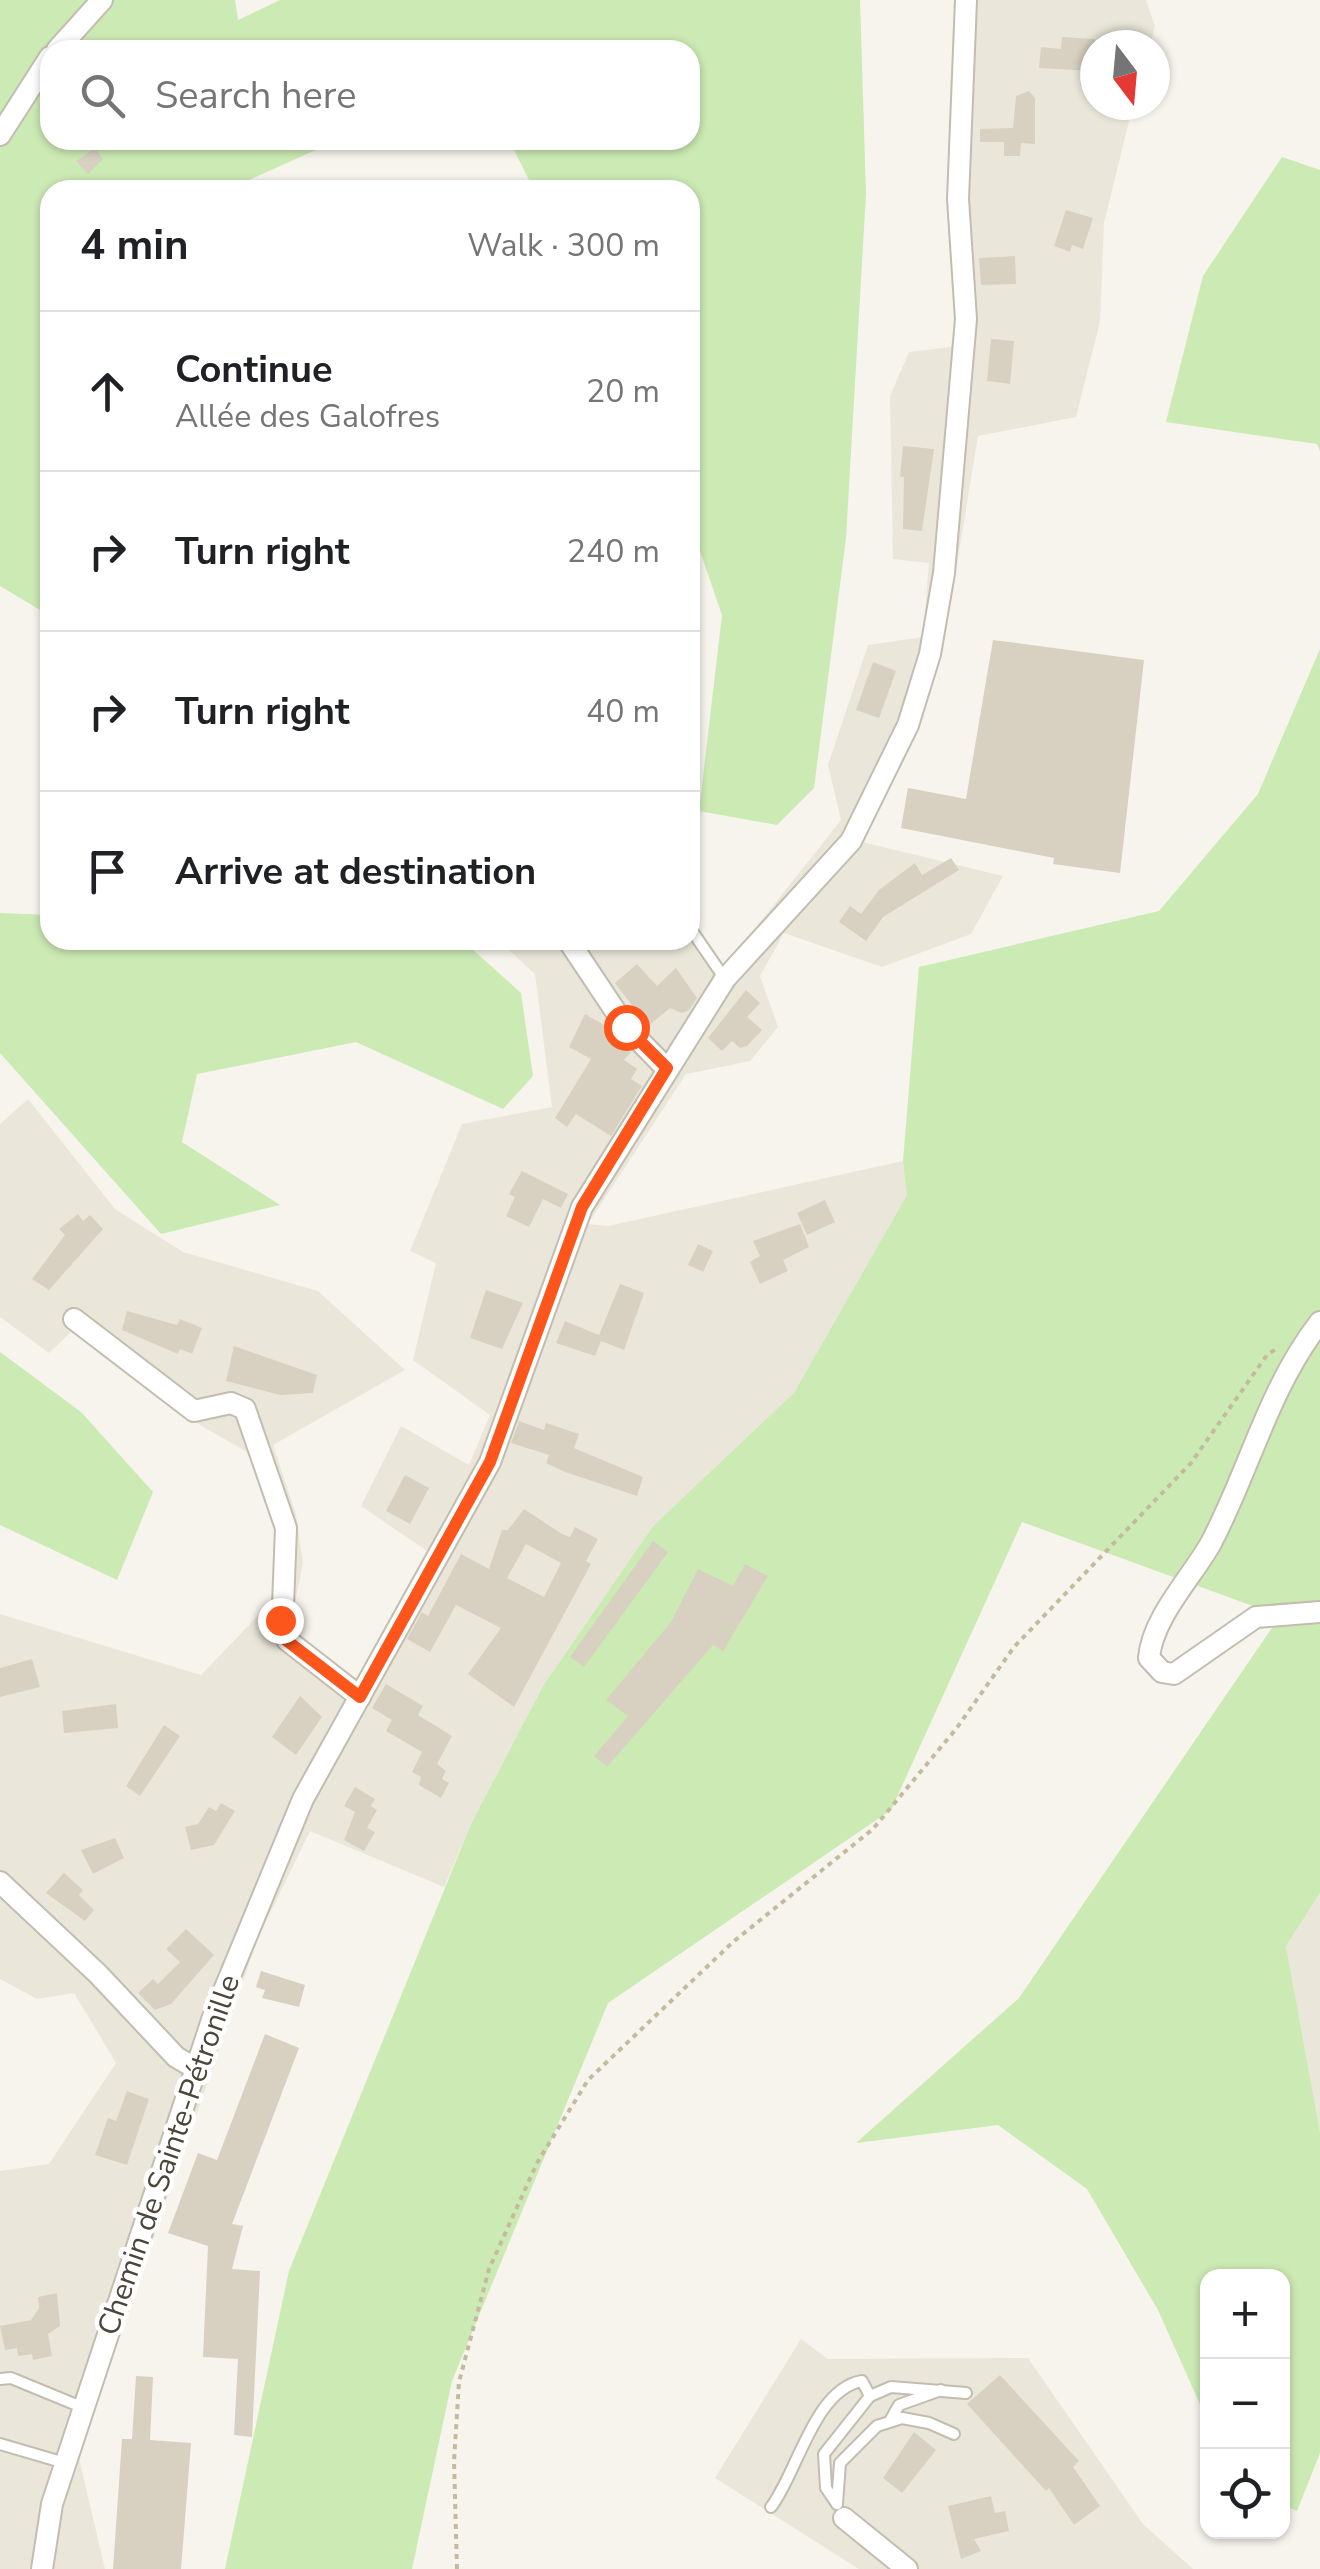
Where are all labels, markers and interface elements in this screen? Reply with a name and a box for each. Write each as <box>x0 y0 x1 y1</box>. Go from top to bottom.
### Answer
north arrow <box>1080 30 1170 120</box>
search box <box>40 40 700 150</box>
icon: search <box>75 68 130 123</box>
text: Search here <box>155 70 356 121</box>
text: 4 min <box>80 217 189 274</box>
text: Walk · 300 m <box>467 224 660 267</box>
text: Continue <box>175 344 333 395</box>
icon: ahead <box>80 364 135 419</box>
text: 20 m <box>586 370 660 413</box>
text: Allée des Galofres <box>175 395 440 438</box>
icon: right <box>80 524 135 579</box>
text: Turn right <box>175 526 350 577</box>
text: 240 m <box>567 530 660 573</box>
icon: right <box>80 684 135 739</box>
text: Turn right <box>175 686 350 737</box>
text: 40 m <box>586 690 660 733</box>
icon: arrive <box>80 844 135 899</box>
text: Arrive at destination <box>175 846 536 897</box>
route start <box>604 1005 650 1051</box>
route end <box>258 1598 304 1644</box>
street label: Chemin de Sainte-Pétronille <box>88 1969 250 2341</box>
map controls <box>1200 2269 1290 2539</box>
button: + <box>1200 2269 1290 2359</box>
button: − <box>1200 2359 1290 2449</box>
button: locate <box>1200 2449 1290 2539</box>

